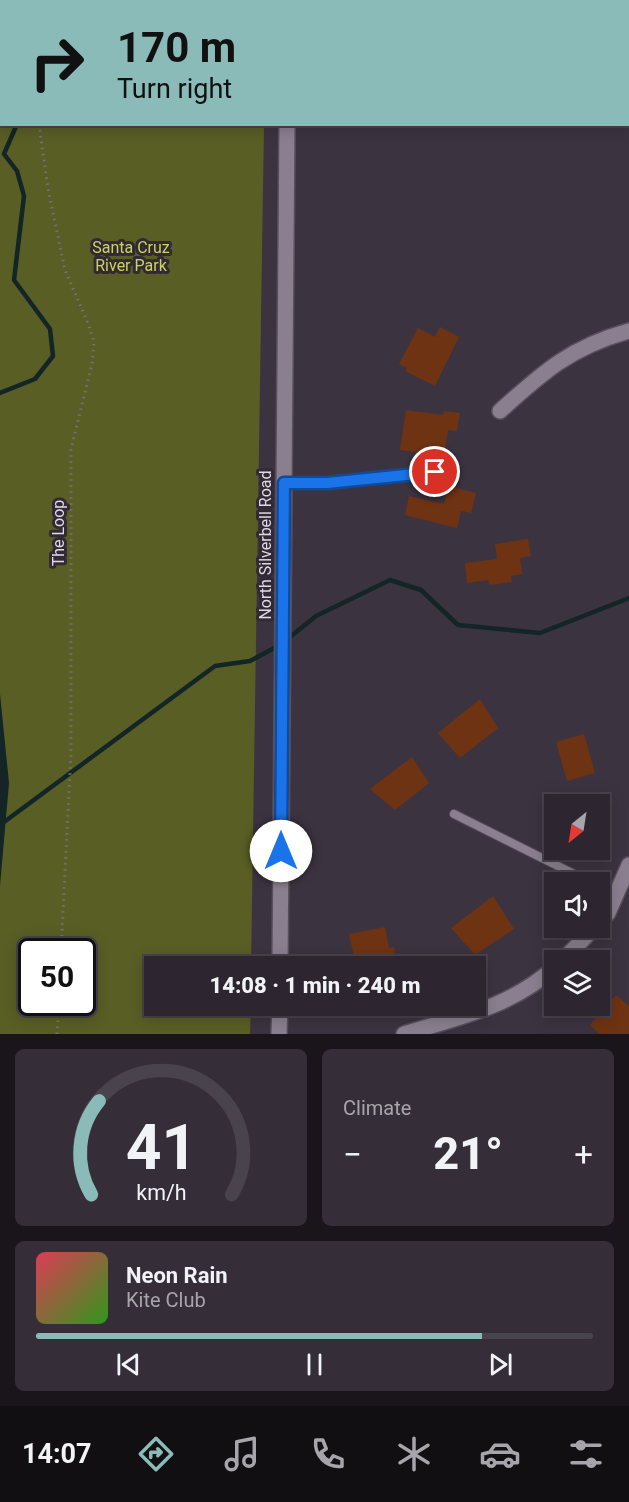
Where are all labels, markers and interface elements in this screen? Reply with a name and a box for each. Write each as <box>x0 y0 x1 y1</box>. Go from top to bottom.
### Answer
text: 170 m <box>117 23 236 72</box>
icon: right <box>18 24 96 102</box>
text: Turn right <box>117 73 232 105</box>
park label: Santa Cruz River Park <box>92 238 170 275</box>
pin <box>409 446 460 497</box>
icon: arrive <box>418 455 451 488</box>
street label: North Silverbell Road <box>256 470 275 620</box>
street label: The Loop <box>49 500 68 566</box>
north arrow <box>544 794 610 860</box>
map controls <box>544 794 610 1016</box>
position arrow <box>249 819 313 883</box>
button: sound <box>544 872 610 938</box>
speed limit sign: 50 <box>18 938 96 1016</box>
button: layers <box>544 950 610 1016</box>
text: 14:08 · 1 min · 240 m <box>210 973 420 998</box>
text: Climate <box>343 1096 411 1120</box>
text: 41 <box>125 1111 197 1184</box>
text: 21° <box>433 1127 503 1180</box>
text: − <box>343 1135 362 1174</box>
text: + <box>574 1135 593 1174</box>
text: km/h <box>136 1180 186 1205</box>
text: Neon Rain <box>126 1263 228 1288</box>
text: Kite Club <box>126 1288 206 1312</box>
icon: previous <box>112 1348 145 1381</box>
icon: pause <box>298 1348 331 1381</box>
icon: next <box>484 1348 517 1381</box>
icon: directions <box>135 1433 177 1475</box>
icon: music <box>221 1433 263 1475</box>
icon: phone <box>307 1433 349 1475</box>
icon: climate <box>393 1433 435 1475</box>
icon: car <box>479 1433 521 1475</box>
icon: filters <box>565 1433 607 1475</box>
text: 14:07 <box>22 1438 92 1470</box>

